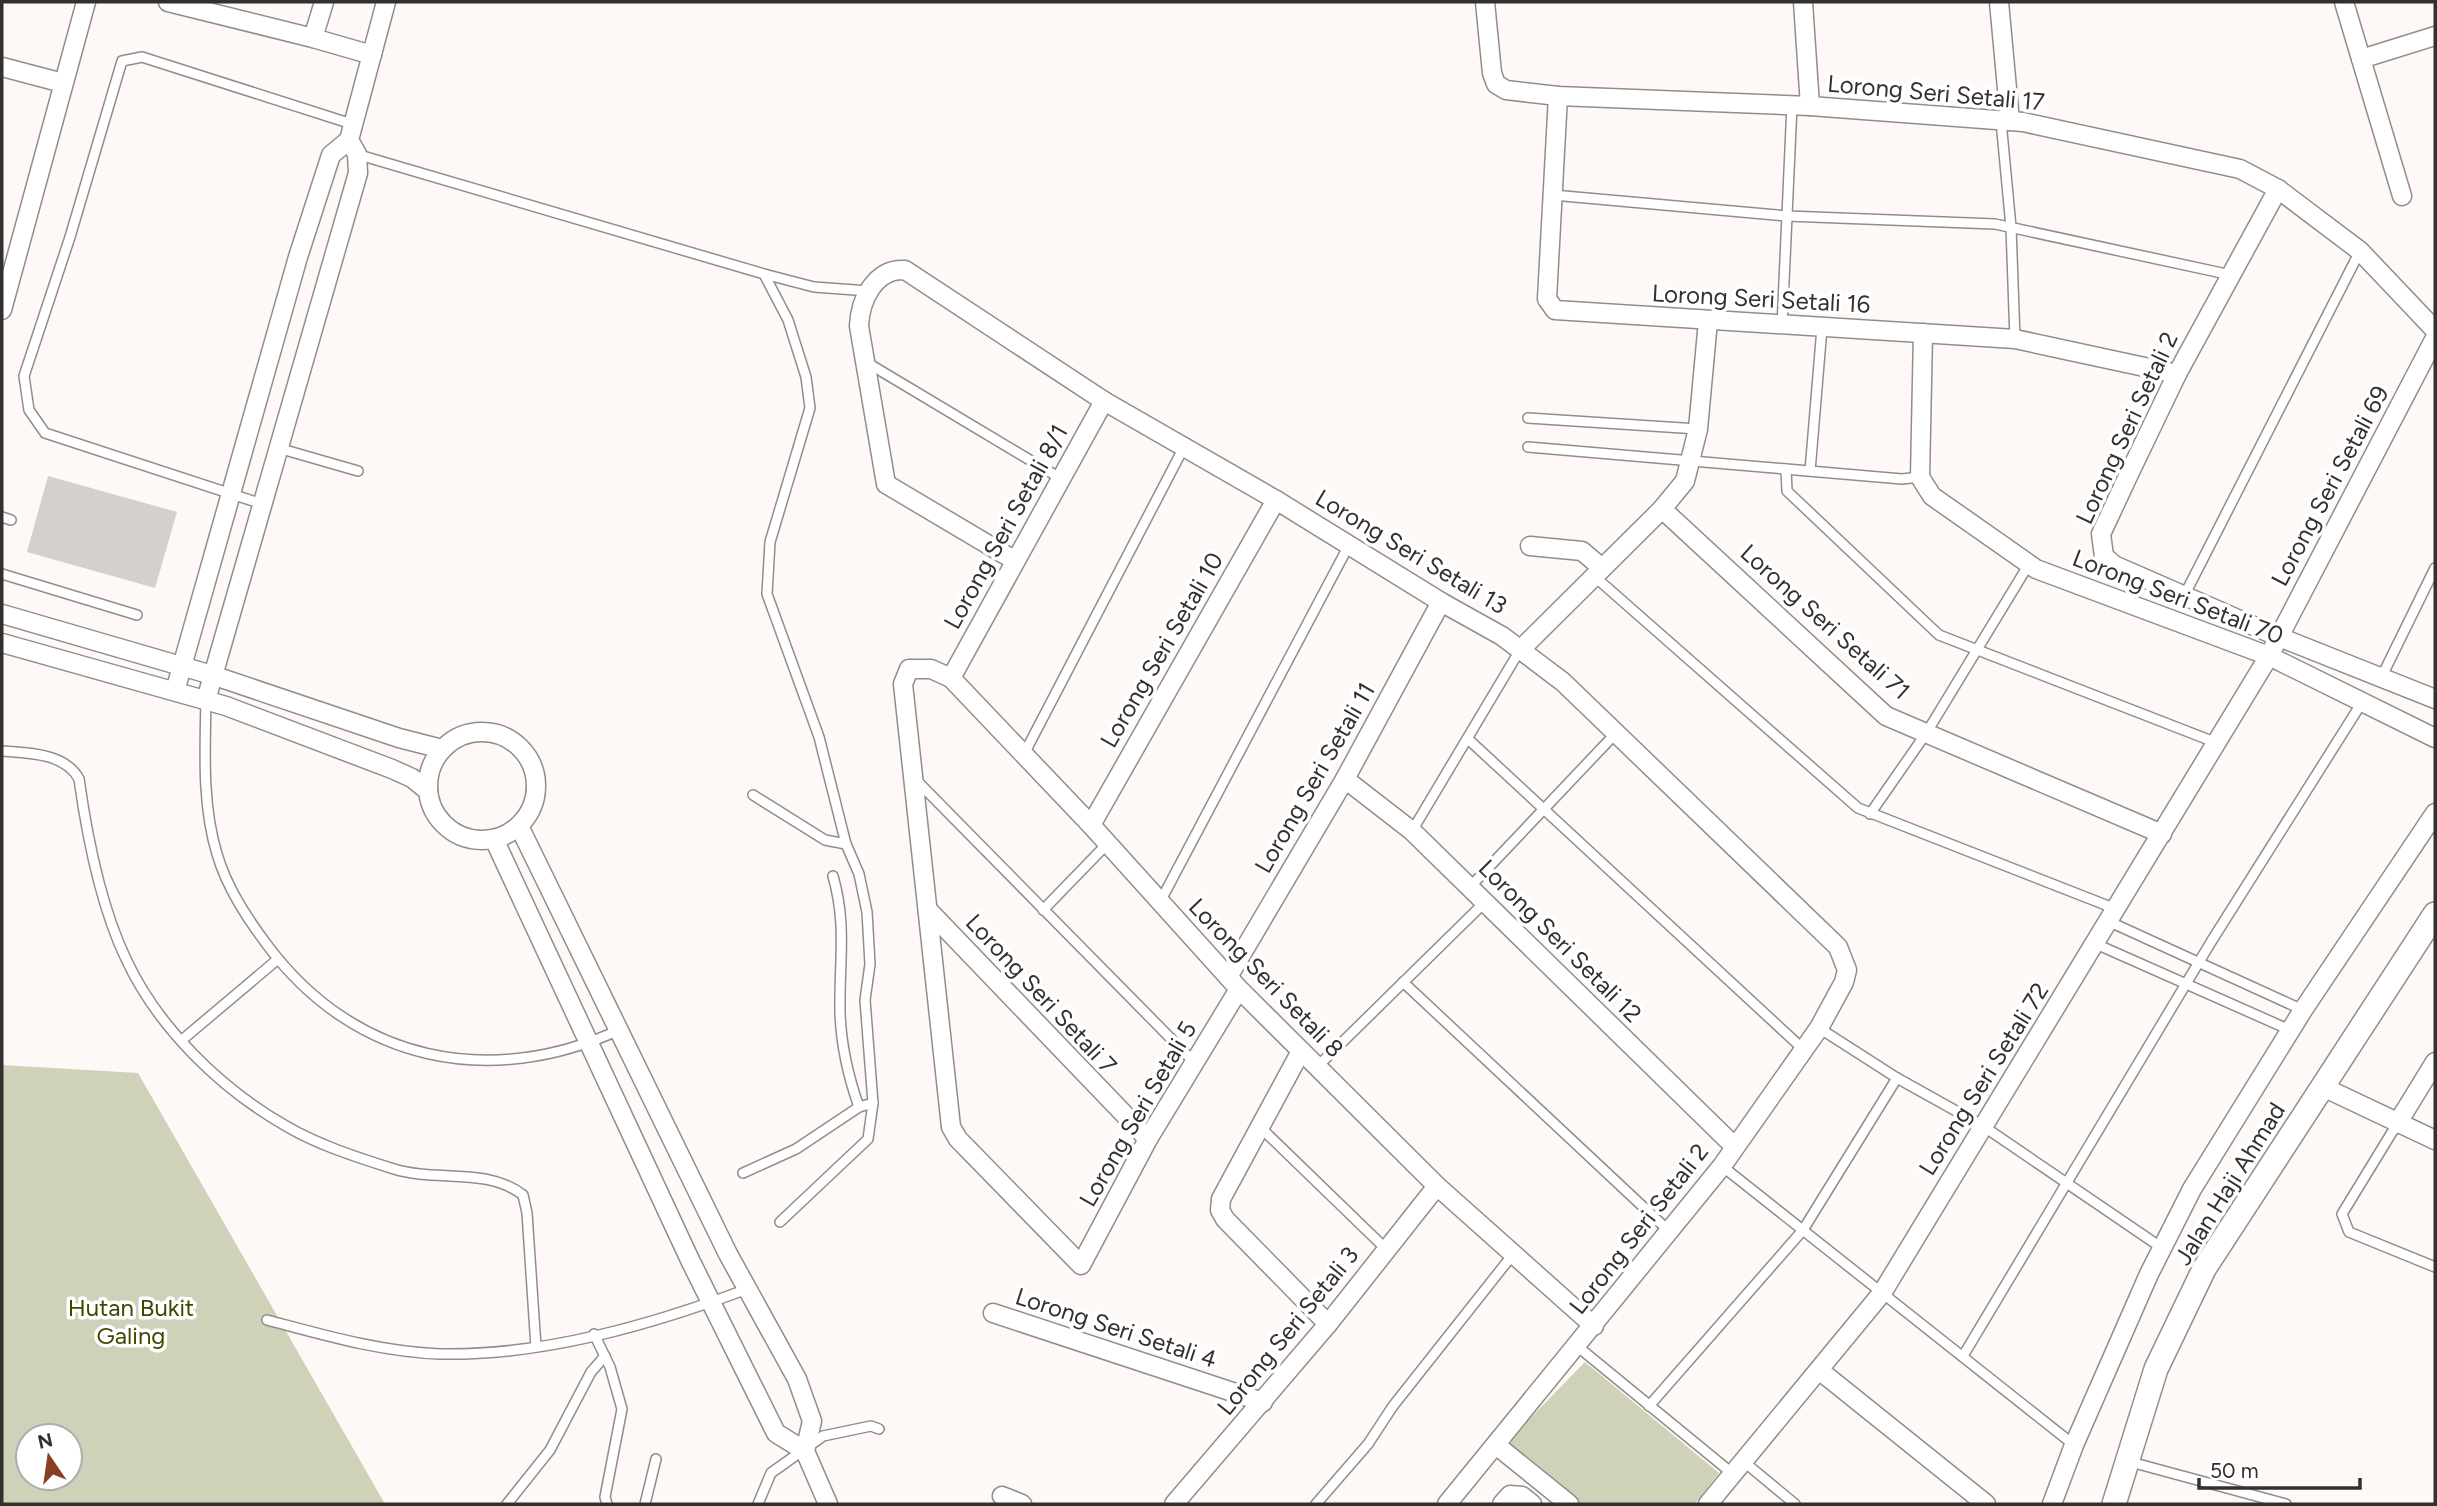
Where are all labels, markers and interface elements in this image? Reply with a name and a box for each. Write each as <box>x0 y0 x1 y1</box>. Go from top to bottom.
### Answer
street label: Lorong Seri Setali 17 <box>1826 69 2046 116</box>
street label: Lorong Seri Setali 16 <box>1651 278 1871 319</box>
street label: Lorong Seri Setali 2 <box>2069 327 2184 528</box>
street label: Lorong Seri Setali 69 <box>2265 381 2395 591</box>
street label: Lorong Seri Setali 8/1 <box>937 420 1074 634</box>
street label: Lorong Seri Setali 13 <box>1310 483 1512 620</box>
street label: Lorong Seri Setali 71 <box>1735 538 1916 705</box>
street label: Lorong Seri Setali 70 <box>2069 543 2288 650</box>
street label: Lorong Seri Setali 10 <box>1094 547 1229 752</box>
street label: Lorong Seri Setali 11 <box>1248 677 1381 878</box>
street label: Lorong Seri Setali 12 <box>1473 853 1648 1028</box>
street label: Lorong Seri Setali 8 <box>1183 892 1350 1063</box>
street label: Lorong Seri Setali 7 <box>960 908 1123 1080</box>
street label: Lorong Seri Setali 72 <box>1913 977 2055 1180</box>
street label: Lorong Seri Setali 5 <box>1073 1016 1202 1211</box>
street label: Jalan Haji Ahmad <box>2168 1097 2291 1270</box>
street label: Lorong Seri Setali 2 <box>1563 1138 1714 1320</box>
street label: Lorong Seri Setali 3 <box>1211 1241 1364 1421</box>
street label: Lorong Seri Setali 4 <box>1012 1281 1221 1374</box>
park label: Hutan Bukit Galing <box>68 1293 194 1350</box>
north arrow <box>14 1422 84 1492</box>
text: N <box>36 1428 55 1454</box>
scale bar <box>2199 1446 2360 1490</box>
text: 50 m <box>2210 1458 2259 1483</box>

